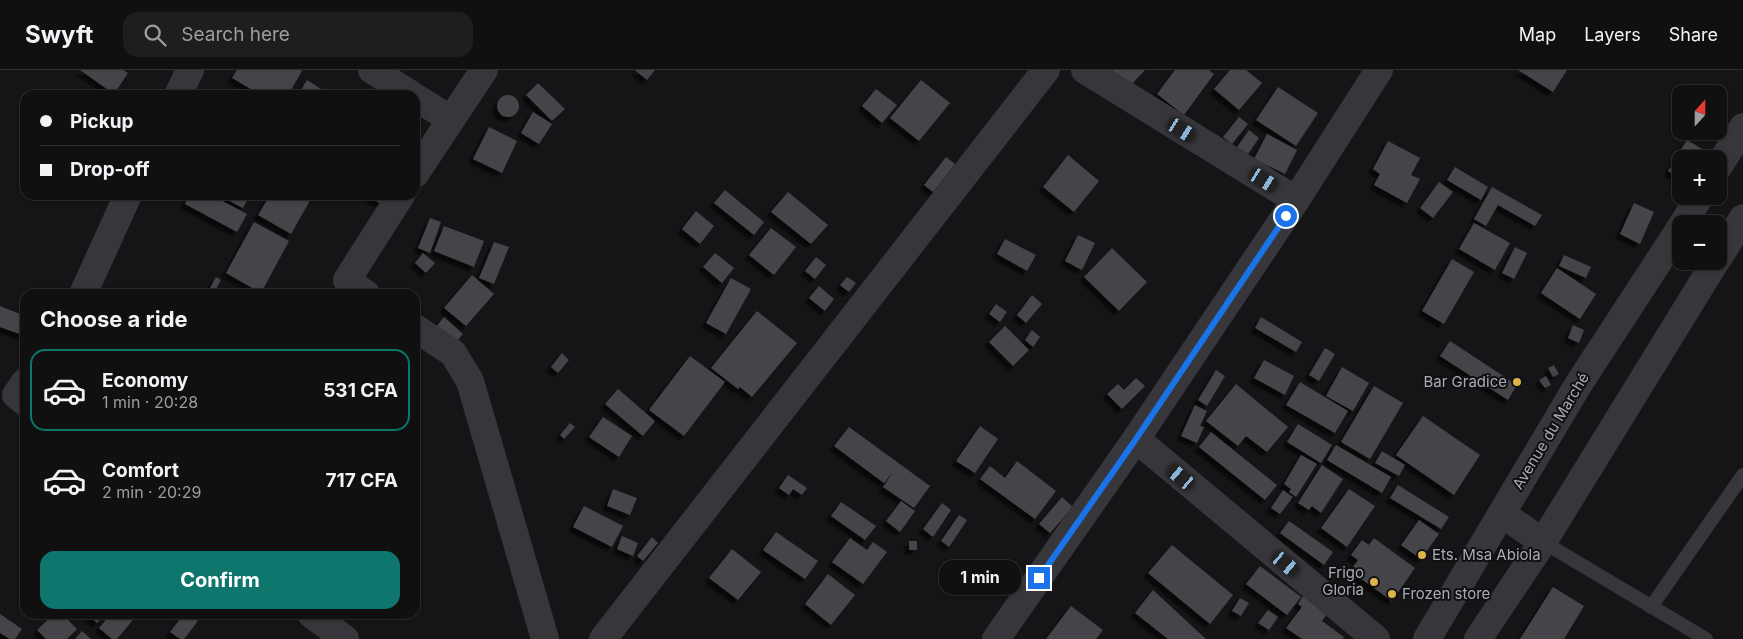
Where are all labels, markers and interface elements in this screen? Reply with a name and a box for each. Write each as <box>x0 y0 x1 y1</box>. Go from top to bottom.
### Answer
search box <box>123 12 473 57</box>
text: Swyft <box>25 20 93 49</box>
icon: search <box>141 21 169 49</box>
text: Search here <box>181 23 290 46</box>
text: Map <box>1519 24 1556 45</box>
text: Layers <box>1584 24 1641 45</box>
text: Share <box>1669 24 1718 45</box>
north arrow <box>1672 85 1728 140</box>
map controls <box>1672 85 1727 270</box>
text: Pickup <box>70 110 133 133</box>
car <box>1165 116 1198 144</box>
button: + <box>1672 150 1727 205</box>
text: Drop-off <box>70 158 150 181</box>
car <box>1247 166 1280 194</box>
route start <box>1275 205 1297 227</box>
button: − <box>1672 215 1727 270</box>
text: Choose a ride <box>40 306 188 332</box>
icon: car <box>42 368 87 413</box>
text: Economy <box>102 369 188 392</box>
street label: Avenue du Marché <box>1508 369 1593 493</box>
place label: Bar Gradice <box>1424 372 1507 391</box>
marker: Bar Gradice <box>1511 376 1523 388</box>
text: 531 CFA <box>323 379 398 402</box>
text: 1 min · 20:28 <box>102 392 198 412</box>
icon: car <box>42 458 87 503</box>
text: Comfort <box>102 459 179 482</box>
car <box>1164 462 1197 492</box>
text: 717 CFA <box>326 469 398 492</box>
text: 2 min · 20:29 <box>102 482 201 502</box>
place label: Ets. Msa Abiola <box>1432 545 1541 564</box>
car <box>1269 549 1302 579</box>
marker: Ets. Msa Abiola <box>1416 549 1428 561</box>
button: Confirm <box>40 551 400 609</box>
callout: 1 min <box>939 560 1022 596</box>
place label: Frigo Gloria <box>1322 563 1364 599</box>
text: 1 min <box>960 567 1000 587</box>
route end <box>1028 567 1050 589</box>
marker: Frigo Gloria <box>1368 576 1380 588</box>
place label: Frozen store <box>1402 584 1490 603</box>
marker: Frozen store <box>1386 588 1398 600</box>

